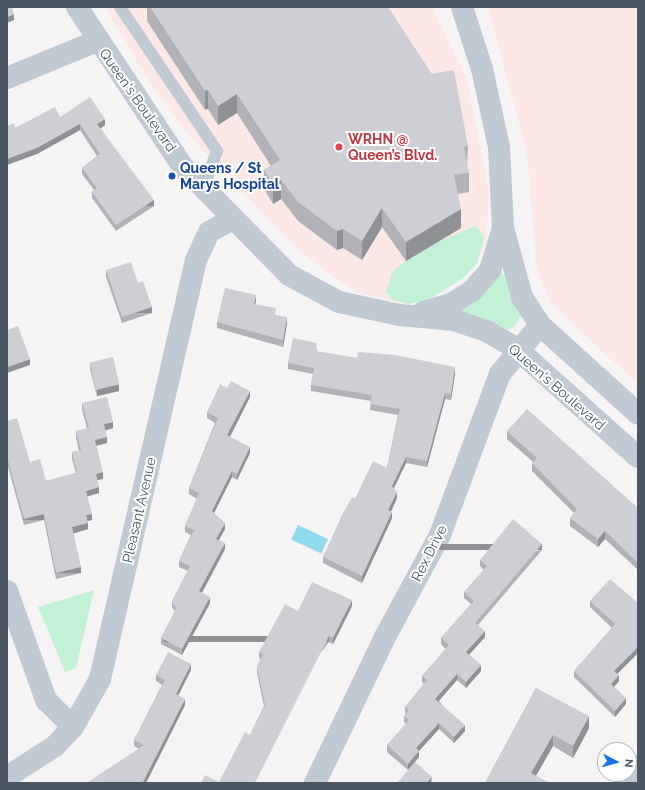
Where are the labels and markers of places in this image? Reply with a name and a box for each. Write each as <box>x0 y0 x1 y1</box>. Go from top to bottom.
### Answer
place label: WRHN @ Queen’s Blvd. <box>348 131 437 164</box>
marker: WRHN @ Queen’s Blvd. <box>333 141 345 153</box>
place label: Queens / St Marys Hospital <box>180 160 279 192</box>
marker: Queens / St Marys Hospital <box>167 171 177 181</box>

